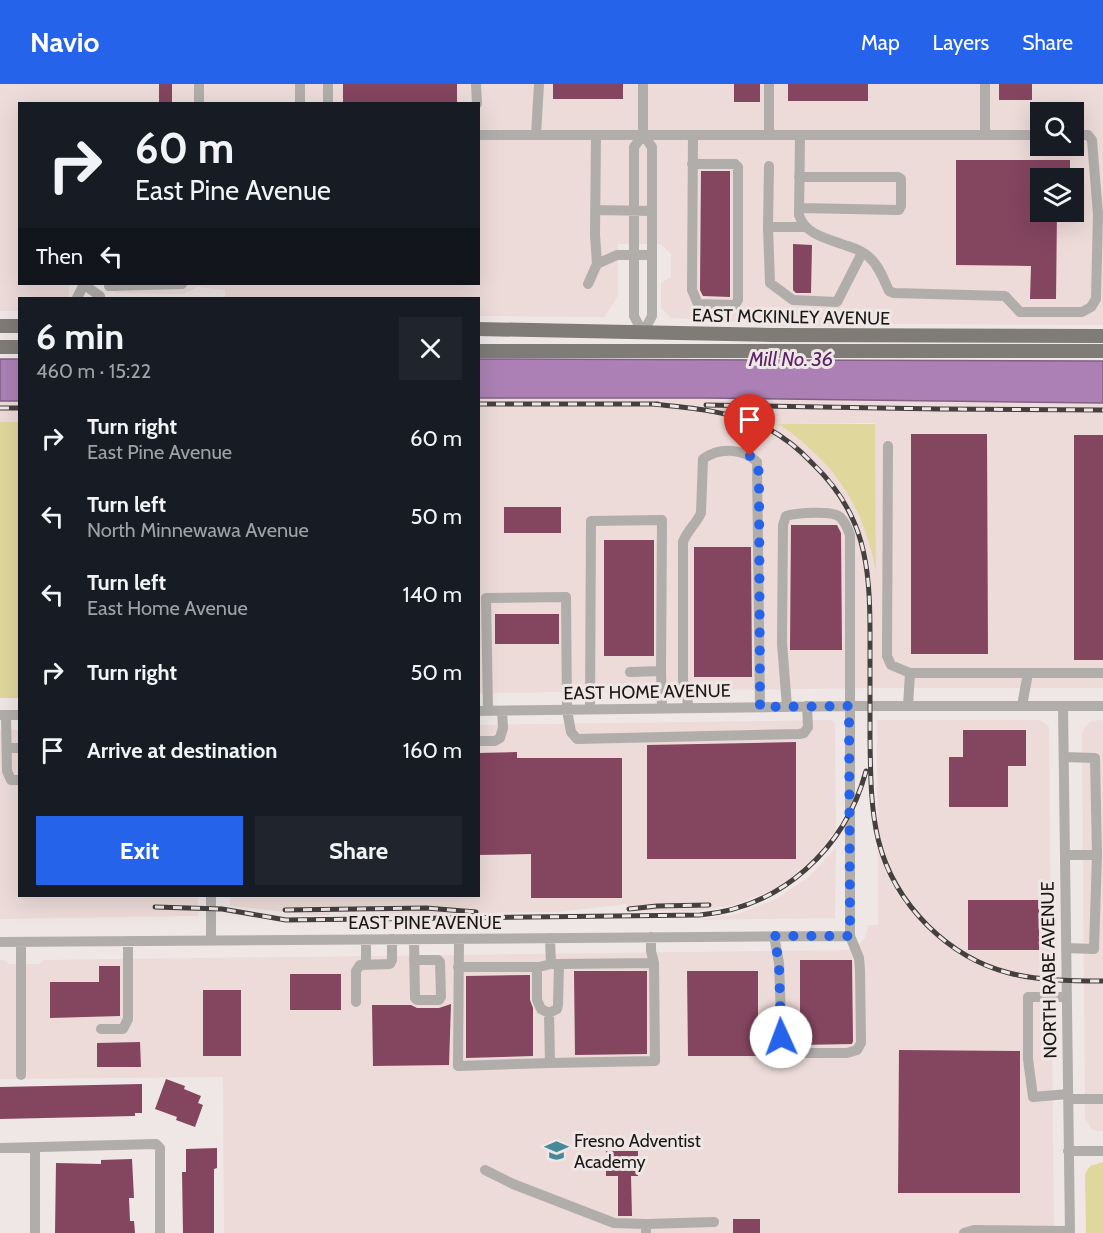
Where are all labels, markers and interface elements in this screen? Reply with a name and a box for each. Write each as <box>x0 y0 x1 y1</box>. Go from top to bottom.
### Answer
text: Navio <box>30 25 100 59</box>
text: Map <box>861 30 900 55</box>
text: Layers <box>933 30 989 55</box>
text: Share <box>1022 30 1073 55</box>
map controls <box>1030 102 1084 222</box>
button: search <box>1030 102 1084 156</box>
text: 60 m <box>135 122 234 174</box>
icon: right <box>36 126 114 204</box>
button: layers <box>1030 168 1084 222</box>
text: East Pine Avenue <box>135 174 331 207</box>
icon: left <box>95 240 128 273</box>
text: Then <box>36 243 83 270</box>
street label: EAST MCKINLEY AVENUE <box>692 304 890 330</box>
text: 6 min <box>36 314 124 358</box>
button: close <box>399 317 462 380</box>
water label: Mill No. 36 <box>748 347 833 371</box>
text: 460 m · 15:22 <box>36 359 151 383</box>
pin <box>724 394 775 456</box>
icon: arrive <box>733 403 766 436</box>
text: Turn right <box>87 413 177 440</box>
icon: right <box>36 422 69 455</box>
text: 60 m <box>410 425 462 452</box>
text: East Pine Avenue <box>87 440 232 464</box>
text: Turn left <box>87 491 166 518</box>
icon: left <box>36 500 69 533</box>
text: 50 m <box>410 503 462 530</box>
text: North Minnewawa Avenue <box>87 518 309 542</box>
text: Turn left <box>87 569 166 596</box>
icon: left <box>36 578 69 611</box>
text: 140 m <box>403 581 462 608</box>
text: East Home Avenue <box>87 596 248 620</box>
icon: right <box>36 656 69 689</box>
text: Turn right <box>87 659 177 686</box>
text: 50 m <box>410 659 462 686</box>
street label: EAST HOME AVENUE <box>563 680 731 704</box>
icon: arrive <box>36 734 69 767</box>
text: Arrive at destination <box>87 737 277 764</box>
text: 160 m <box>403 737 462 764</box>
button: Exit <box>36 816 243 885</box>
button: Share <box>255 816 462 885</box>
street label: NORTH RABE AVENUE <box>1036 881 1062 1059</box>
street label: EAST PINE AVENUE <box>348 912 502 934</box>
position arrow <box>749 1005 813 1069</box>
place label: Fresno Adventist Academy <box>574 1130 701 1173</box>
school or university icon: Fresno Adventist Academy <box>543 1138 569 1164</box>

